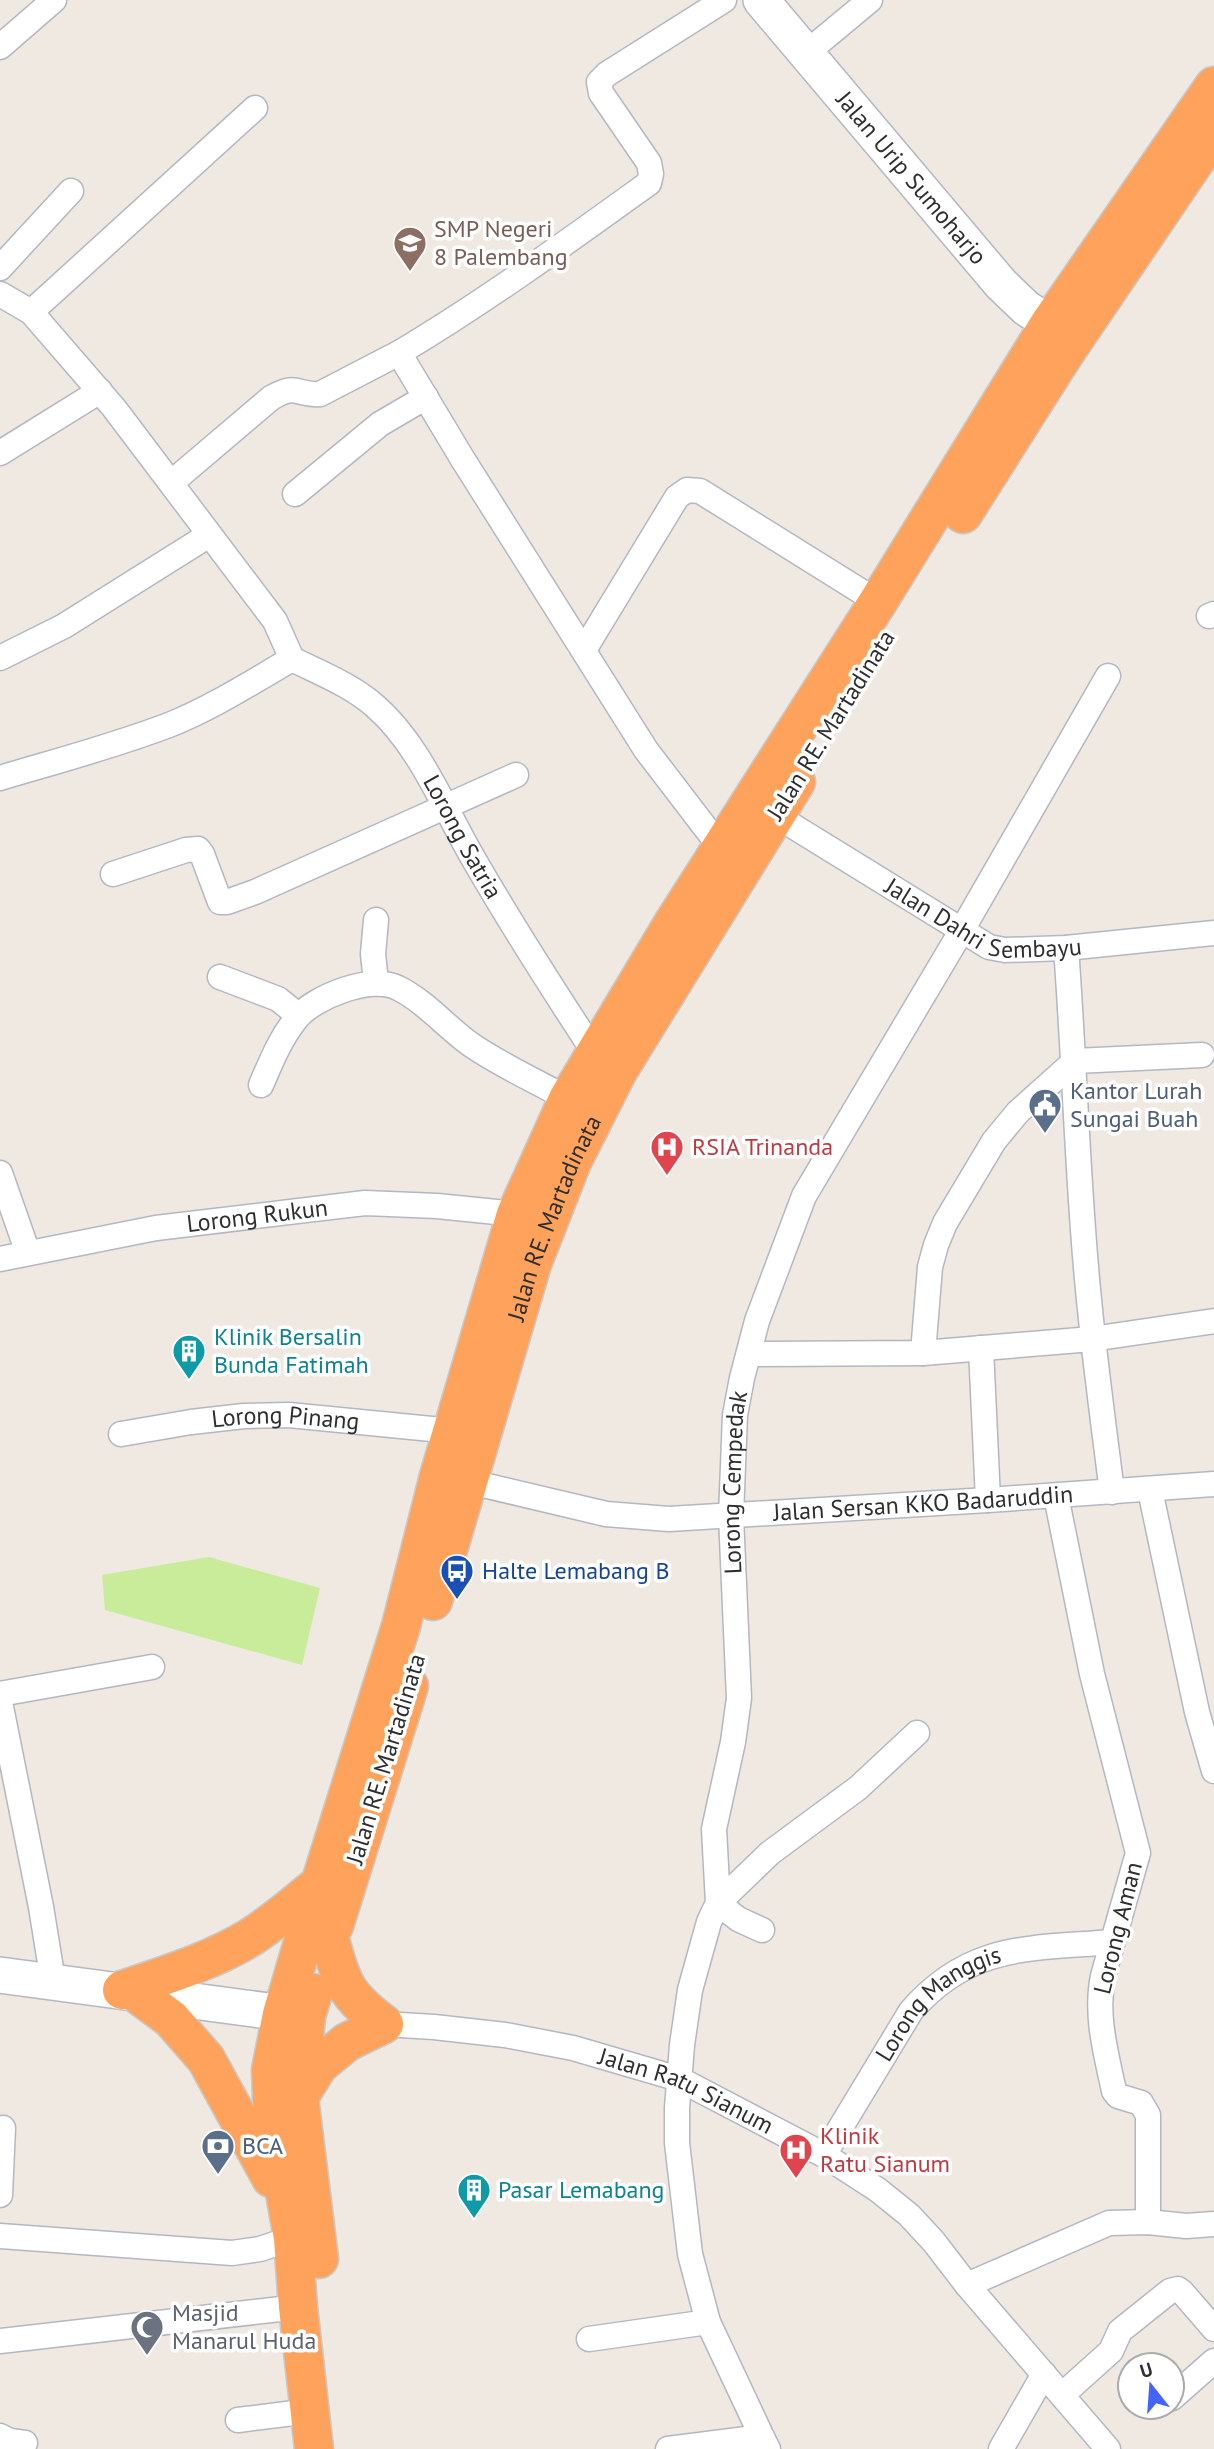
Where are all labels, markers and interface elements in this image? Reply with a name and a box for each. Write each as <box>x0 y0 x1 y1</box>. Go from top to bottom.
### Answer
street label: Jalan Urip Sumoharjo <box>829 84 994 271</box>
place label: SMP Negeri 8 Palembang <box>434 213 568 272</box>
school or university icon: SMP Negeri 8 Palembang <box>391 224 429 273</box>
street label: Jalan RE. Martadinata <box>759 624 902 826</box>
street label: Lorong Satria <box>416 769 509 904</box>
street label: Jalan Dahri Sembayu <box>878 870 1083 965</box>
place label: Kantor Lurah Sungai Buah <box>1070 1075 1202 1134</box>
public building icon: Kantor Lurah Sungai Buah <box>1026 1086 1064 1135</box>
street label: Jalan RE. Martadinata <box>500 1110 608 1325</box>
hospital icon: RSIA Trinanda <box>648 1128 686 1177</box>
place label: RSIA Trinanda <box>692 1131 833 1162</box>
street label: Lorong Rukun <box>185 1192 329 1239</box>
place label: Klinik Bersalin Bunda Fatimah <box>214 1321 369 1380</box>
building icon: Klinik Bersalin Bunda Fatimah <box>170 1332 208 1381</box>
street label: Lorong Cempedak <box>715 1388 754 1575</box>
street label: Lorong Pinang <box>210 1399 361 1437</box>
street label: Jalan Sersan KKO Badaruddin <box>771 1478 1074 1528</box>
bus stop icon: Halte Lemabang B <box>438 1552 476 1601</box>
place label: Halte Lemabang B <box>482 1555 669 1586</box>
street label: Jalan RE. Martadinata <box>338 1650 432 1869</box>
street label: Lorong Aman <box>1086 1859 1149 1997</box>
street label: Lorong Manggis <box>868 1939 1004 2067</box>
street label: Jalan Ratu Sianum <box>594 2040 779 2141</box>
place label: Klinik Ratu Sianum <box>820 2120 950 2179</box>
bank icon: BCA <box>199 2127 237 2176</box>
place label: BCA <box>242 2130 283 2161</box>
hospital icon: Klinik Ratu Sianum <box>777 2131 815 2180</box>
building icon: Pasar Lemabang <box>455 2171 493 2220</box>
place label: Pasar Lemabang <box>498 2174 665 2205</box>
place label: Masjid Manarul Huda <box>172 2297 316 2356</box>
mosque icon: Masjid Manarul Huda <box>128 2308 166 2357</box>
north arrow <box>1116 2351 1186 2421</box>
text: U <box>1137 2357 1155 2383</box>

